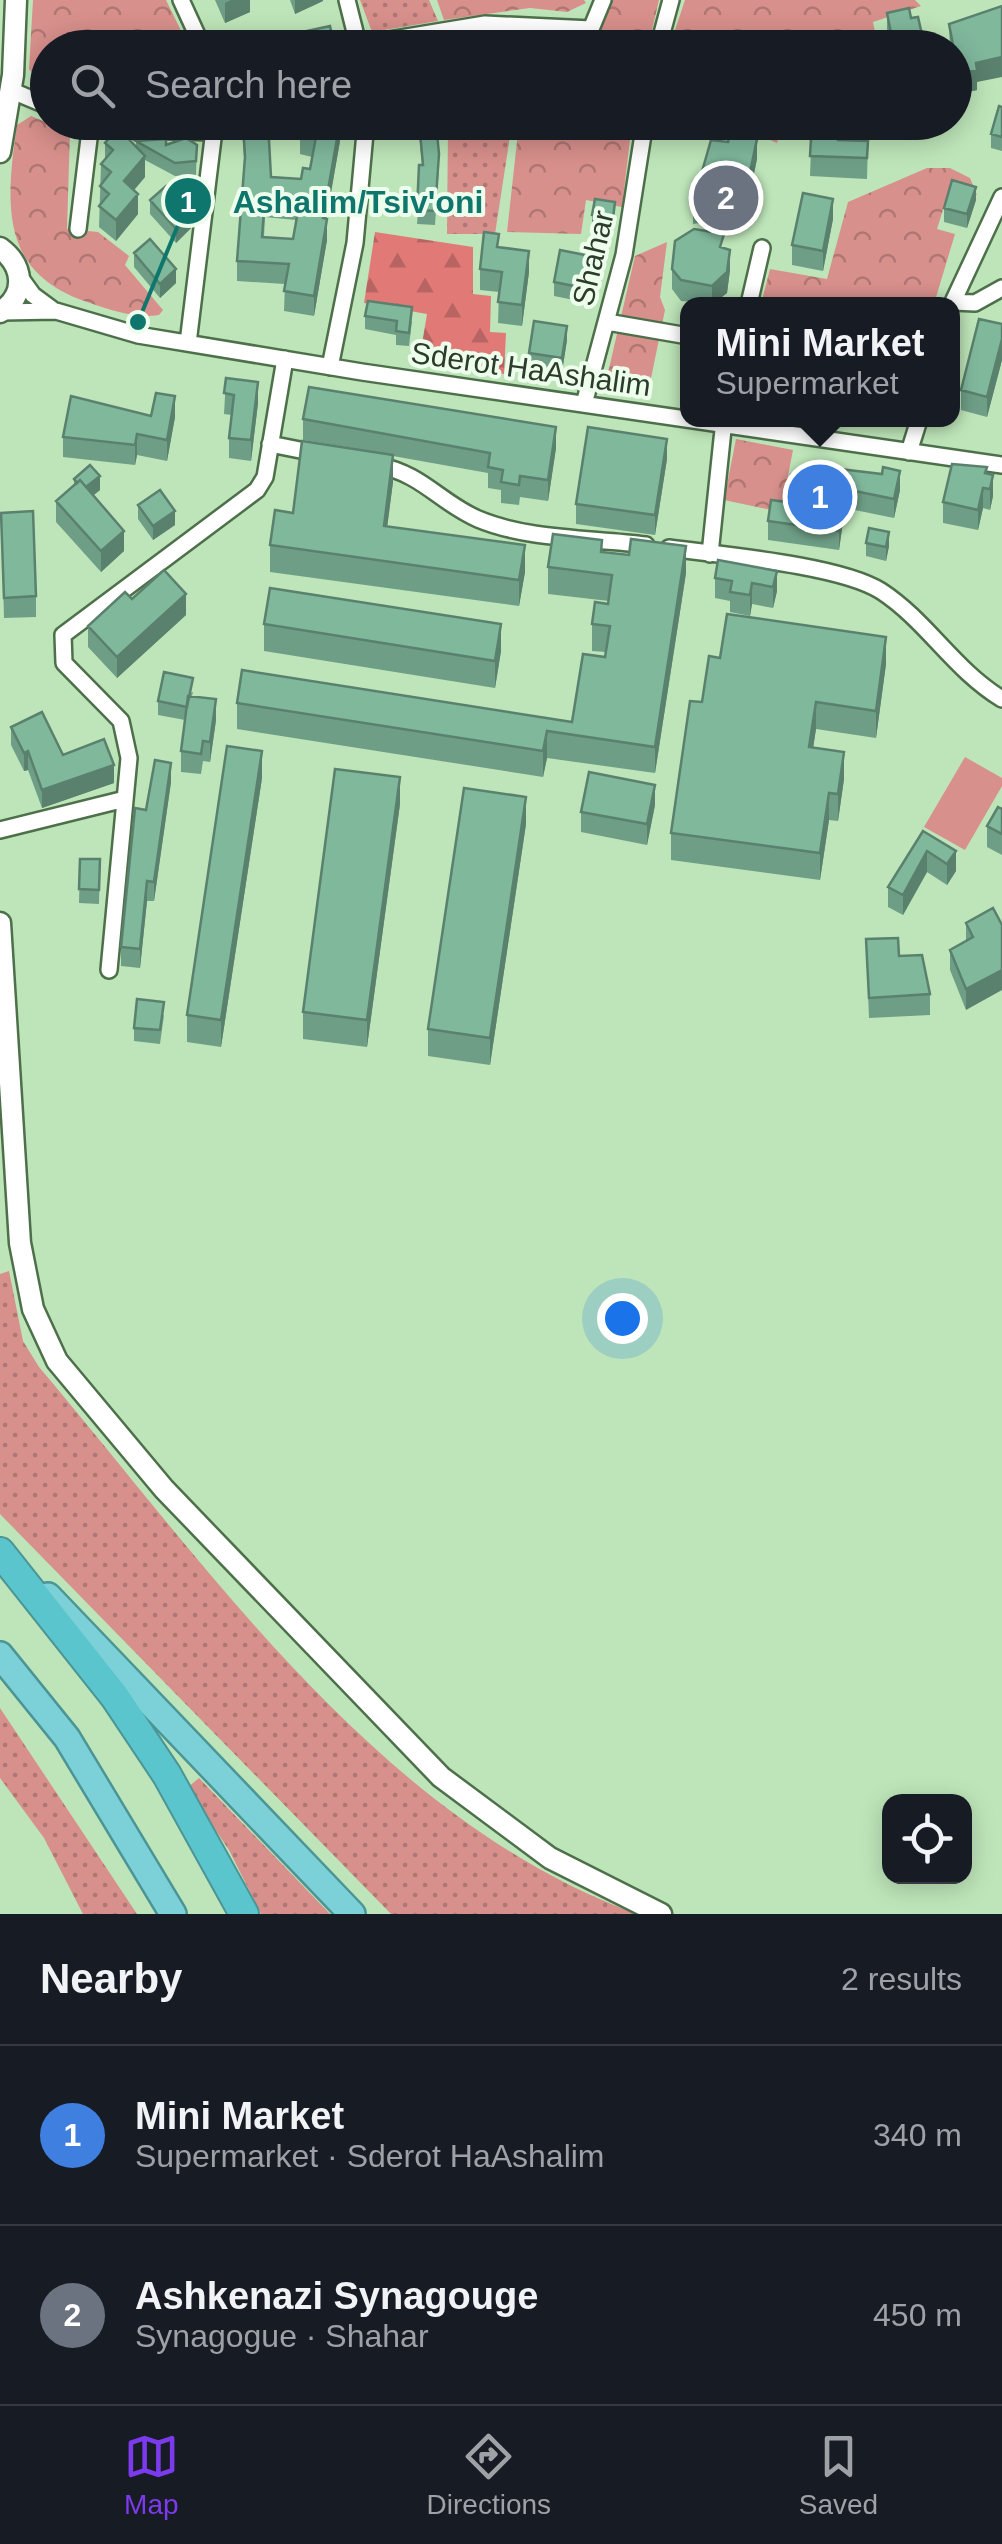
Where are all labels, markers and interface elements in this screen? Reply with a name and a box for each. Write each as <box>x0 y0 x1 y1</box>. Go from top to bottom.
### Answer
search box <box>30 30 972 140</box>
icon: search <box>65 58 120 113</box>
text: Search here <box>145 64 352 106</box>
pin: 2 <box>694 160 758 236</box>
callout: Ashalim/Tsiv'oni <box>163 170 503 232</box>
text: Ashalim/Tsiv'oni <box>233 184 483 220</box>
text: 1 <box>180 185 196 218</box>
street label: Shahar <box>566 207 620 309</box>
popup <box>680 297 960 427</box>
text: Mini Market <box>715 322 925 364</box>
street label: Sderot HaAshalim <box>409 336 653 402</box>
text: Supermarket <box>715 365 899 401</box>
pin: 1 <box>788 460 852 534</box>
your location <box>597 1293 648 1344</box>
map controls <box>882 1794 972 1884</box>
button: locate <box>882 1794 972 1884</box>
text: Nearby <box>40 1955 182 2002</box>
text: 2 results <box>841 1961 962 1997</box>
text: Mini Market <box>135 2095 344 2137</box>
text: 1 <box>64 2117 81 2153</box>
text: 340 m <box>873 2117 962 2153</box>
text: Supermarket · Sderot HaAshalim <box>135 2138 605 2174</box>
text: Ashkenazi Synagouge <box>135 2275 538 2317</box>
text: 2 <box>64 2297 81 2333</box>
text: 450 m <box>873 2297 962 2333</box>
text: Synagogue · Shahar <box>135 2318 429 2354</box>
tab: Map <box>124 2429 179 2521</box>
tab: Directions <box>427 2429 551 2521</box>
tab: Saved <box>799 2429 878 2521</box>

